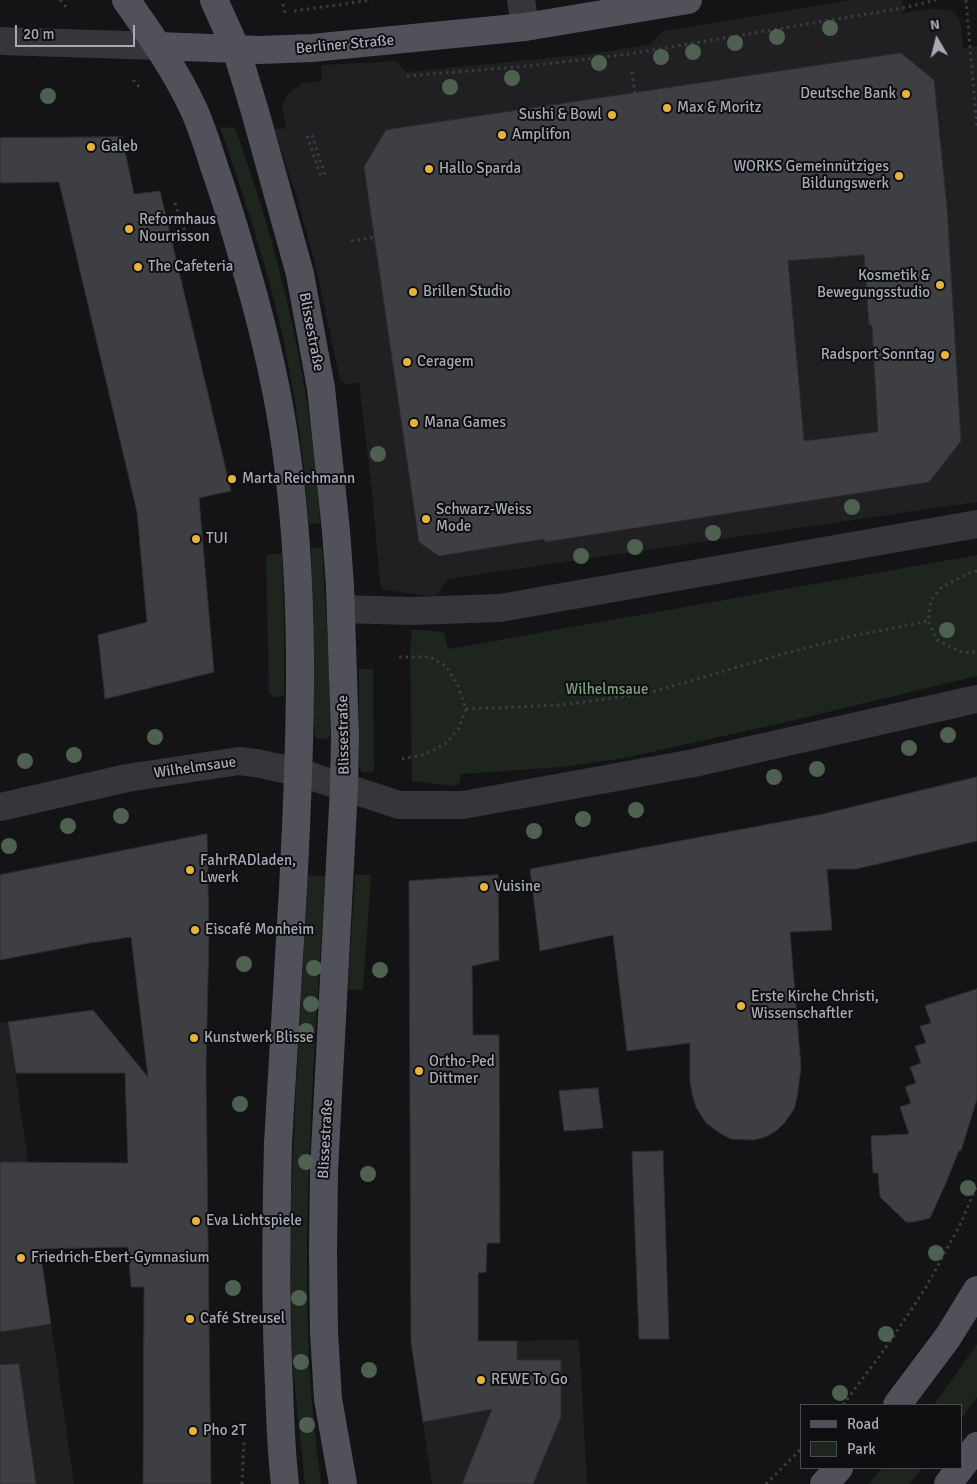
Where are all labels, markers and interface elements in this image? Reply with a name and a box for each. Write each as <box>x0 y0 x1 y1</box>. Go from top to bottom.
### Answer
scale bar <box>18 15 138 47</box>
north arrow <box>912 15 962 65</box>
text: N <box>929 16 941 34</box>
text: 20 m <box>23 25 54 43</box>
street label: Berliner Straße <box>295 32 395 58</box>
place label: Deutsche Bank <box>800 85 896 103</box>
marker: Deutsche Bank <box>900 88 912 100</box>
place label: Max & Moritz <box>677 99 761 117</box>
marker: Max & Moritz <box>661 102 673 114</box>
place label: Sushi & Bowl <box>519 106 602 124</box>
marker: Sushi & Bowl <box>606 109 618 121</box>
place label: Amplifon <box>512 126 570 144</box>
marker: Amplifon <box>496 129 508 141</box>
place label: Galeb <box>101 138 138 156</box>
marker: Galeb <box>85 141 97 153</box>
place label: WORKS Gemeinnütziges Bildungswerk <box>733 158 889 193</box>
place label: Hallo Sparda <box>439 160 521 178</box>
marker: Hallo Sparda <box>423 163 435 175</box>
marker: WORKS Gemeinnütziges Bildungswerk <box>893 170 905 182</box>
place label: Reformhaus Nourrisson <box>139 211 216 246</box>
marker: Reformhaus Nourrisson <box>123 223 135 235</box>
place label: The Cafeteria <box>148 258 233 276</box>
marker: The Cafeteria <box>132 261 144 273</box>
place label: Kosmetik & Bewegungsstudio <box>817 267 930 302</box>
marker: Kosmetik & Bewegungsstudio <box>934 279 946 291</box>
place label: Brillen Studio <box>423 283 511 301</box>
marker: Brillen Studio <box>407 286 419 298</box>
street label: Blissestraße <box>295 291 327 373</box>
place label: Radsport Sonntag <box>821 346 935 364</box>
marker: Radsport Sonntag <box>939 349 951 361</box>
place label: Ceragem <box>417 353 474 371</box>
marker: Ceragem <box>401 356 413 368</box>
place label: Mana Games <box>424 414 506 432</box>
marker: Mana Games <box>408 417 420 429</box>
place label: Marta Reichmann <box>242 470 355 488</box>
marker: Marta Reichmann <box>226 473 238 485</box>
place label: Schwarz-Weiss Mode <box>436 501 532 536</box>
marker: Schwarz-Weiss Mode <box>420 513 432 525</box>
place label: TUI <box>206 530 228 548</box>
marker: TUI <box>190 533 202 545</box>
park label: Wilhelmsaue <box>565 681 649 699</box>
street label: Blissestraße <box>334 695 354 775</box>
street label: Wilhelmsaue <box>153 753 237 783</box>
place label: FahrRADladen, Lwerk <box>200 852 296 887</box>
marker: FahrRADladen, Lwerk <box>184 864 196 876</box>
place label: Vuisine <box>494 878 541 896</box>
marker: Vuisine <box>478 881 490 893</box>
place label: Eiscafé Monheim <box>205 921 314 939</box>
marker: Eiscafé Monheim <box>189 924 201 936</box>
place label: Erste Kirche Christi, Wissenschaftler <box>751 988 879 1023</box>
marker: Erste Kirche Christi, Wissenschaftler <box>735 1000 747 1012</box>
place label: Kunstwerk Blisse <box>204 1029 314 1047</box>
marker: Kunstwerk Blisse <box>188 1032 200 1044</box>
place label: Ortho-Ped Dittmer <box>429 1053 495 1088</box>
marker: Ortho-Ped Dittmer <box>413 1065 425 1077</box>
street label: Blissestraße <box>315 1099 337 1179</box>
place label: Eva Lichtspiele <box>206 1212 302 1230</box>
marker: Eva Lichtspiele <box>190 1215 202 1227</box>
place label: Friedrich-Ebert-Gymnasium <box>31 1249 209 1267</box>
marker: Friedrich-Ebert-Gymnasium <box>15 1252 27 1264</box>
place label: Café Streusel <box>200 1310 285 1328</box>
marker: Café Streusel <box>184 1313 196 1325</box>
place label: REWE To Go <box>491 1371 568 1389</box>
marker: REWE To Go <box>475 1374 487 1386</box>
legend <box>800 1404 962 1469</box>
text: Road <box>847 1415 879 1433</box>
place label: Pho 2T <box>203 1422 246 1440</box>
marker: Pho 2T <box>187 1425 199 1437</box>
text: Park <box>847 1440 876 1458</box>

